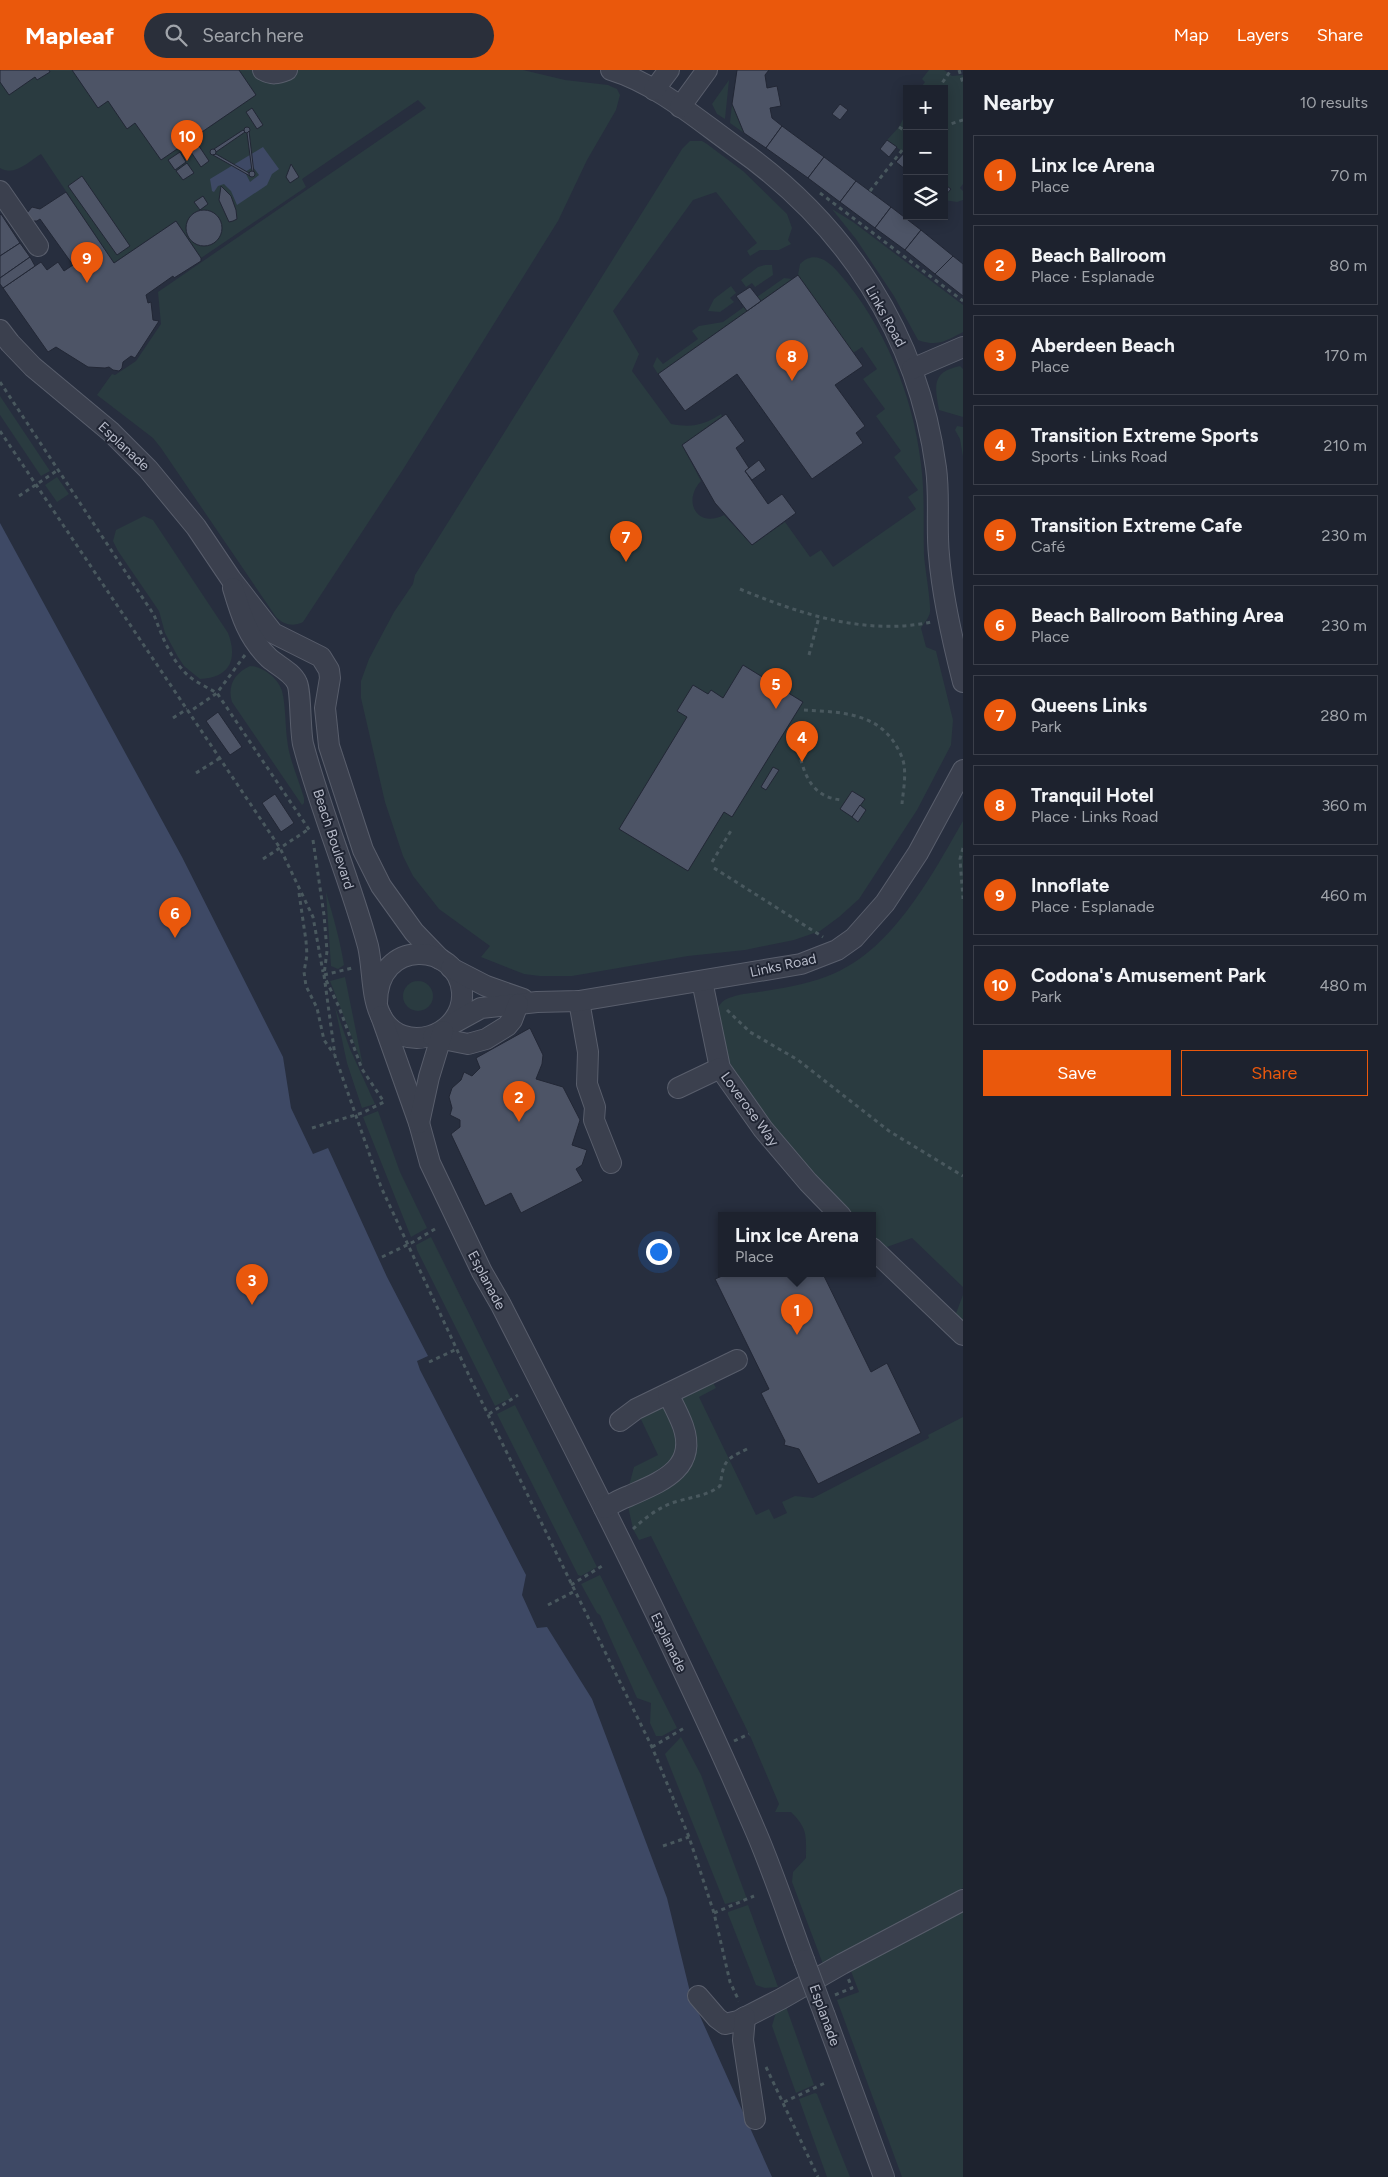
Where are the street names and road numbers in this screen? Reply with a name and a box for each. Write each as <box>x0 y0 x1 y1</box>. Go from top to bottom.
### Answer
street label: Links Road <box>862 283 909 350</box>
street label: Esplanade <box>94 418 153 475</box>
street label: Beach Boulevard <box>309 787 358 891</box>
street label: Links Road <box>748 950 818 981</box>
street label: Loverose Way <box>717 1069 783 1150</box>
street label: Esplanade <box>464 1248 509 1313</box>
street label: Esplanade <box>647 1610 690 1675</box>
street label: Esplanade <box>806 1982 844 2049</box>

